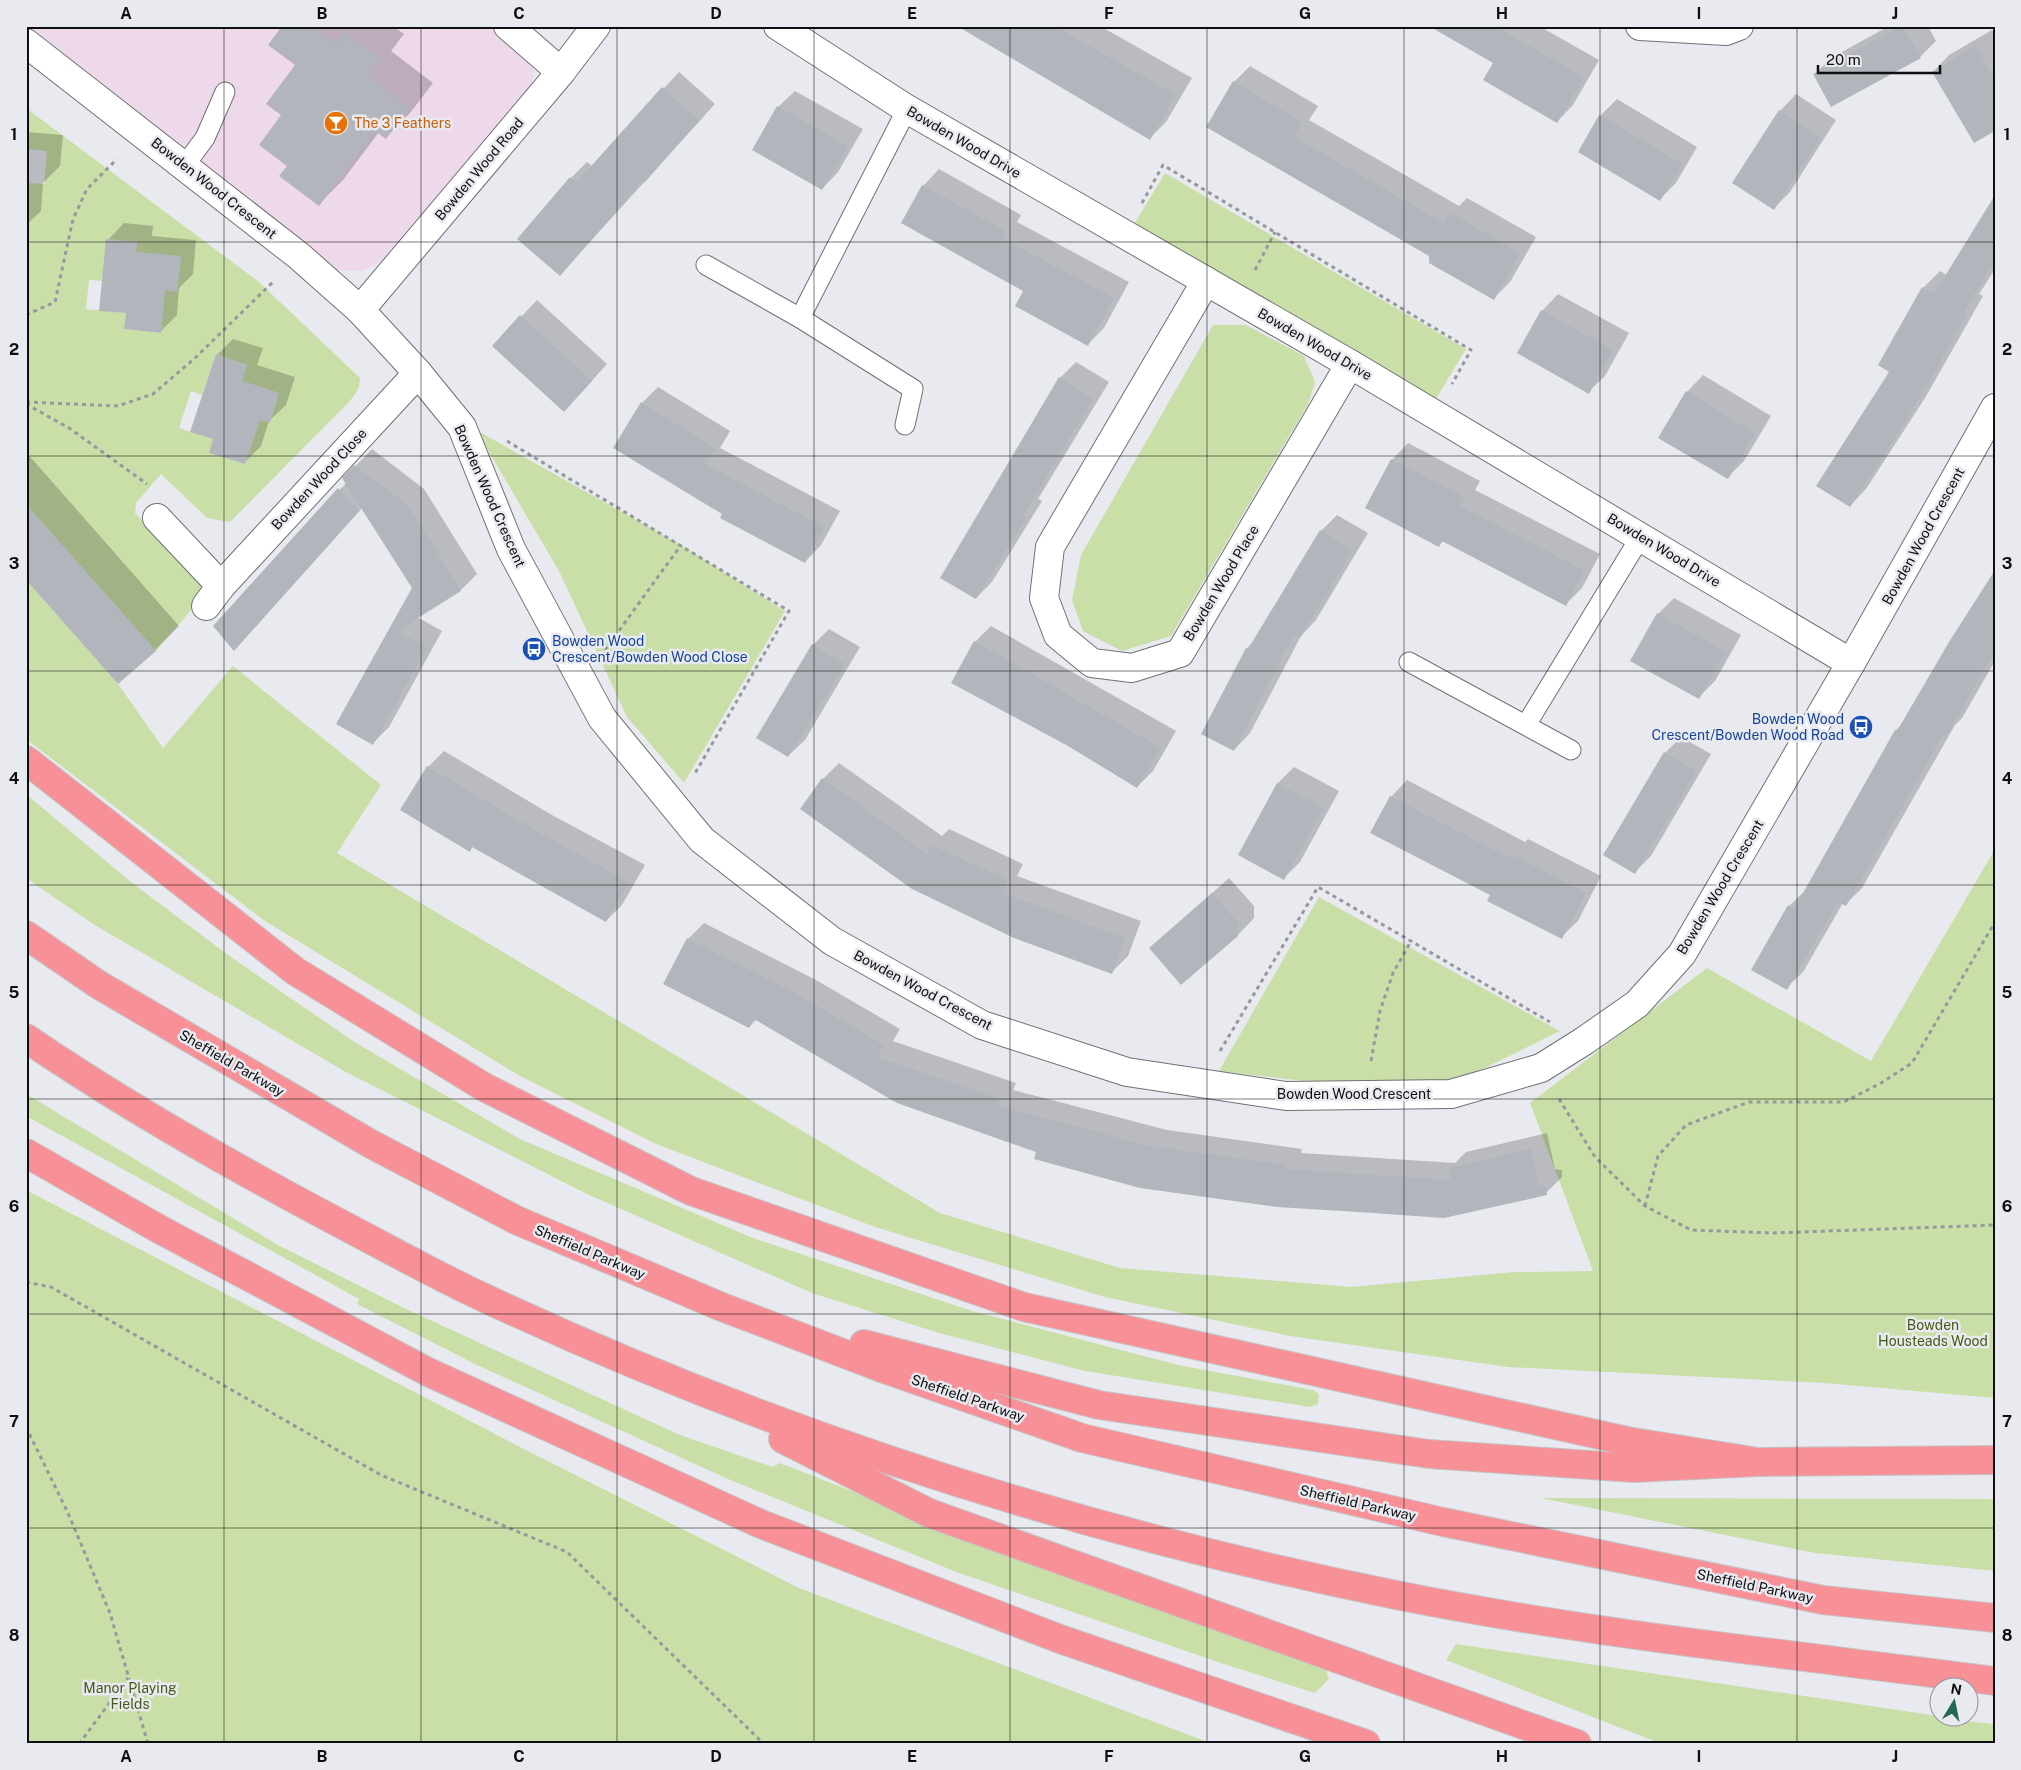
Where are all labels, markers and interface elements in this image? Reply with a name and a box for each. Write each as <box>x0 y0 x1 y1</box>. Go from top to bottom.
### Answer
text: A <box>120 4 132 23</box>
text: B <box>317 4 328 23</box>
text: C <box>513 4 525 23</box>
text: D <box>710 4 722 23</box>
text: E <box>907 4 917 23</box>
text: F <box>1104 4 1114 23</box>
text: G <box>1299 4 1311 23</box>
text: H <box>1496 4 1508 23</box>
text: I <box>1697 4 1701 23</box>
text: J <box>1892 4 1898 23</box>
scale bar <box>1818 42 1941 74</box>
text: 20 m <box>1826 51 1861 68</box>
street label: Bowden Wood Drive <box>904 103 1024 181</box>
bar icon: The 3 Feathers <box>323 110 349 136</box>
street label: Bowden Wood Road <box>431 114 527 224</box>
place label: The 3 Feathers <box>354 115 451 131</box>
text: 1 <box>11 125 17 144</box>
text: 1 <box>2004 125 2010 144</box>
street label: Bowden Wood Crescent <box>148 134 280 242</box>
street label: Bowden Wood Drive <box>1255 305 1375 383</box>
text: 2 <box>9 340 19 359</box>
text: 2 <box>2002 340 2012 359</box>
street label: Bowden Wood Crescent <box>451 422 529 570</box>
street label: Bowden Wood Close <box>268 425 370 533</box>
street label: Bowden Wood Crescent <box>1879 465 1967 607</box>
street label: Bowden Wood Drive <box>1604 510 1724 590</box>
street label: Bowden Wood Place <box>1180 522 1262 644</box>
text: 3 <box>9 554 19 573</box>
text: 3 <box>2002 554 2012 573</box>
place label: Bowden Wood Crescent/Bowden Wood Close <box>552 633 748 665</box>
bus stop icon: Bowden Wood Crescent/Bowden Wood Close <box>521 636 547 662</box>
place label: Bowden Wood Crescent/Bowden Wood Road <box>1651 711 1844 743</box>
bus stop icon: Bowden Wood Crescent/Bowden Wood Road <box>1848 714 1874 740</box>
text: 4 <box>9 769 20 788</box>
text: 4 <box>2002 769 2013 788</box>
street label: Bowden Wood Crescent <box>1673 817 1767 957</box>
street label: Bowden Wood Crescent <box>851 947 995 1033</box>
text: 5 <box>9 983 20 1002</box>
text: 5 <box>2002 983 2013 1002</box>
street label: Sheffield Parkway <box>177 1026 288 1100</box>
street label: Bowden Wood Crescent <box>1277 1086 1431 1102</box>
text: 6 <box>9 1197 19 1216</box>
text: 6 <box>2002 1197 2012 1216</box>
street label: Sheffield Parkway <box>532 1221 648 1283</box>
park label: Bowden Housteads Wood <box>1878 1317 1988 1349</box>
street label: Sheffield Parkway <box>909 1371 1027 1425</box>
text: 7 <box>9 1412 19 1431</box>
text: 7 <box>2002 1412 2012 1431</box>
street label: Sheffield Parkway <box>1298 1482 1418 1524</box>
street label: Sheffield Parkway <box>1695 1566 1815 1606</box>
text: 8 <box>9 1626 20 1645</box>
text: 8 <box>2002 1626 2013 1645</box>
north arrow <box>1928 1678 1978 1728</box>
park label: Manor Playing Fields <box>83 1680 177 1712</box>
text: N <box>1949 1680 1963 1698</box>
text: A <box>120 1747 132 1766</box>
text: B <box>317 1747 328 1766</box>
text: C <box>513 1747 525 1766</box>
text: D <box>710 1747 722 1766</box>
text: E <box>907 1747 917 1766</box>
text: F <box>1104 1747 1114 1766</box>
text: G <box>1299 1747 1311 1766</box>
text: H <box>1496 1747 1508 1766</box>
text: I <box>1697 1747 1701 1766</box>
text: J <box>1892 1747 1898 1766</box>

